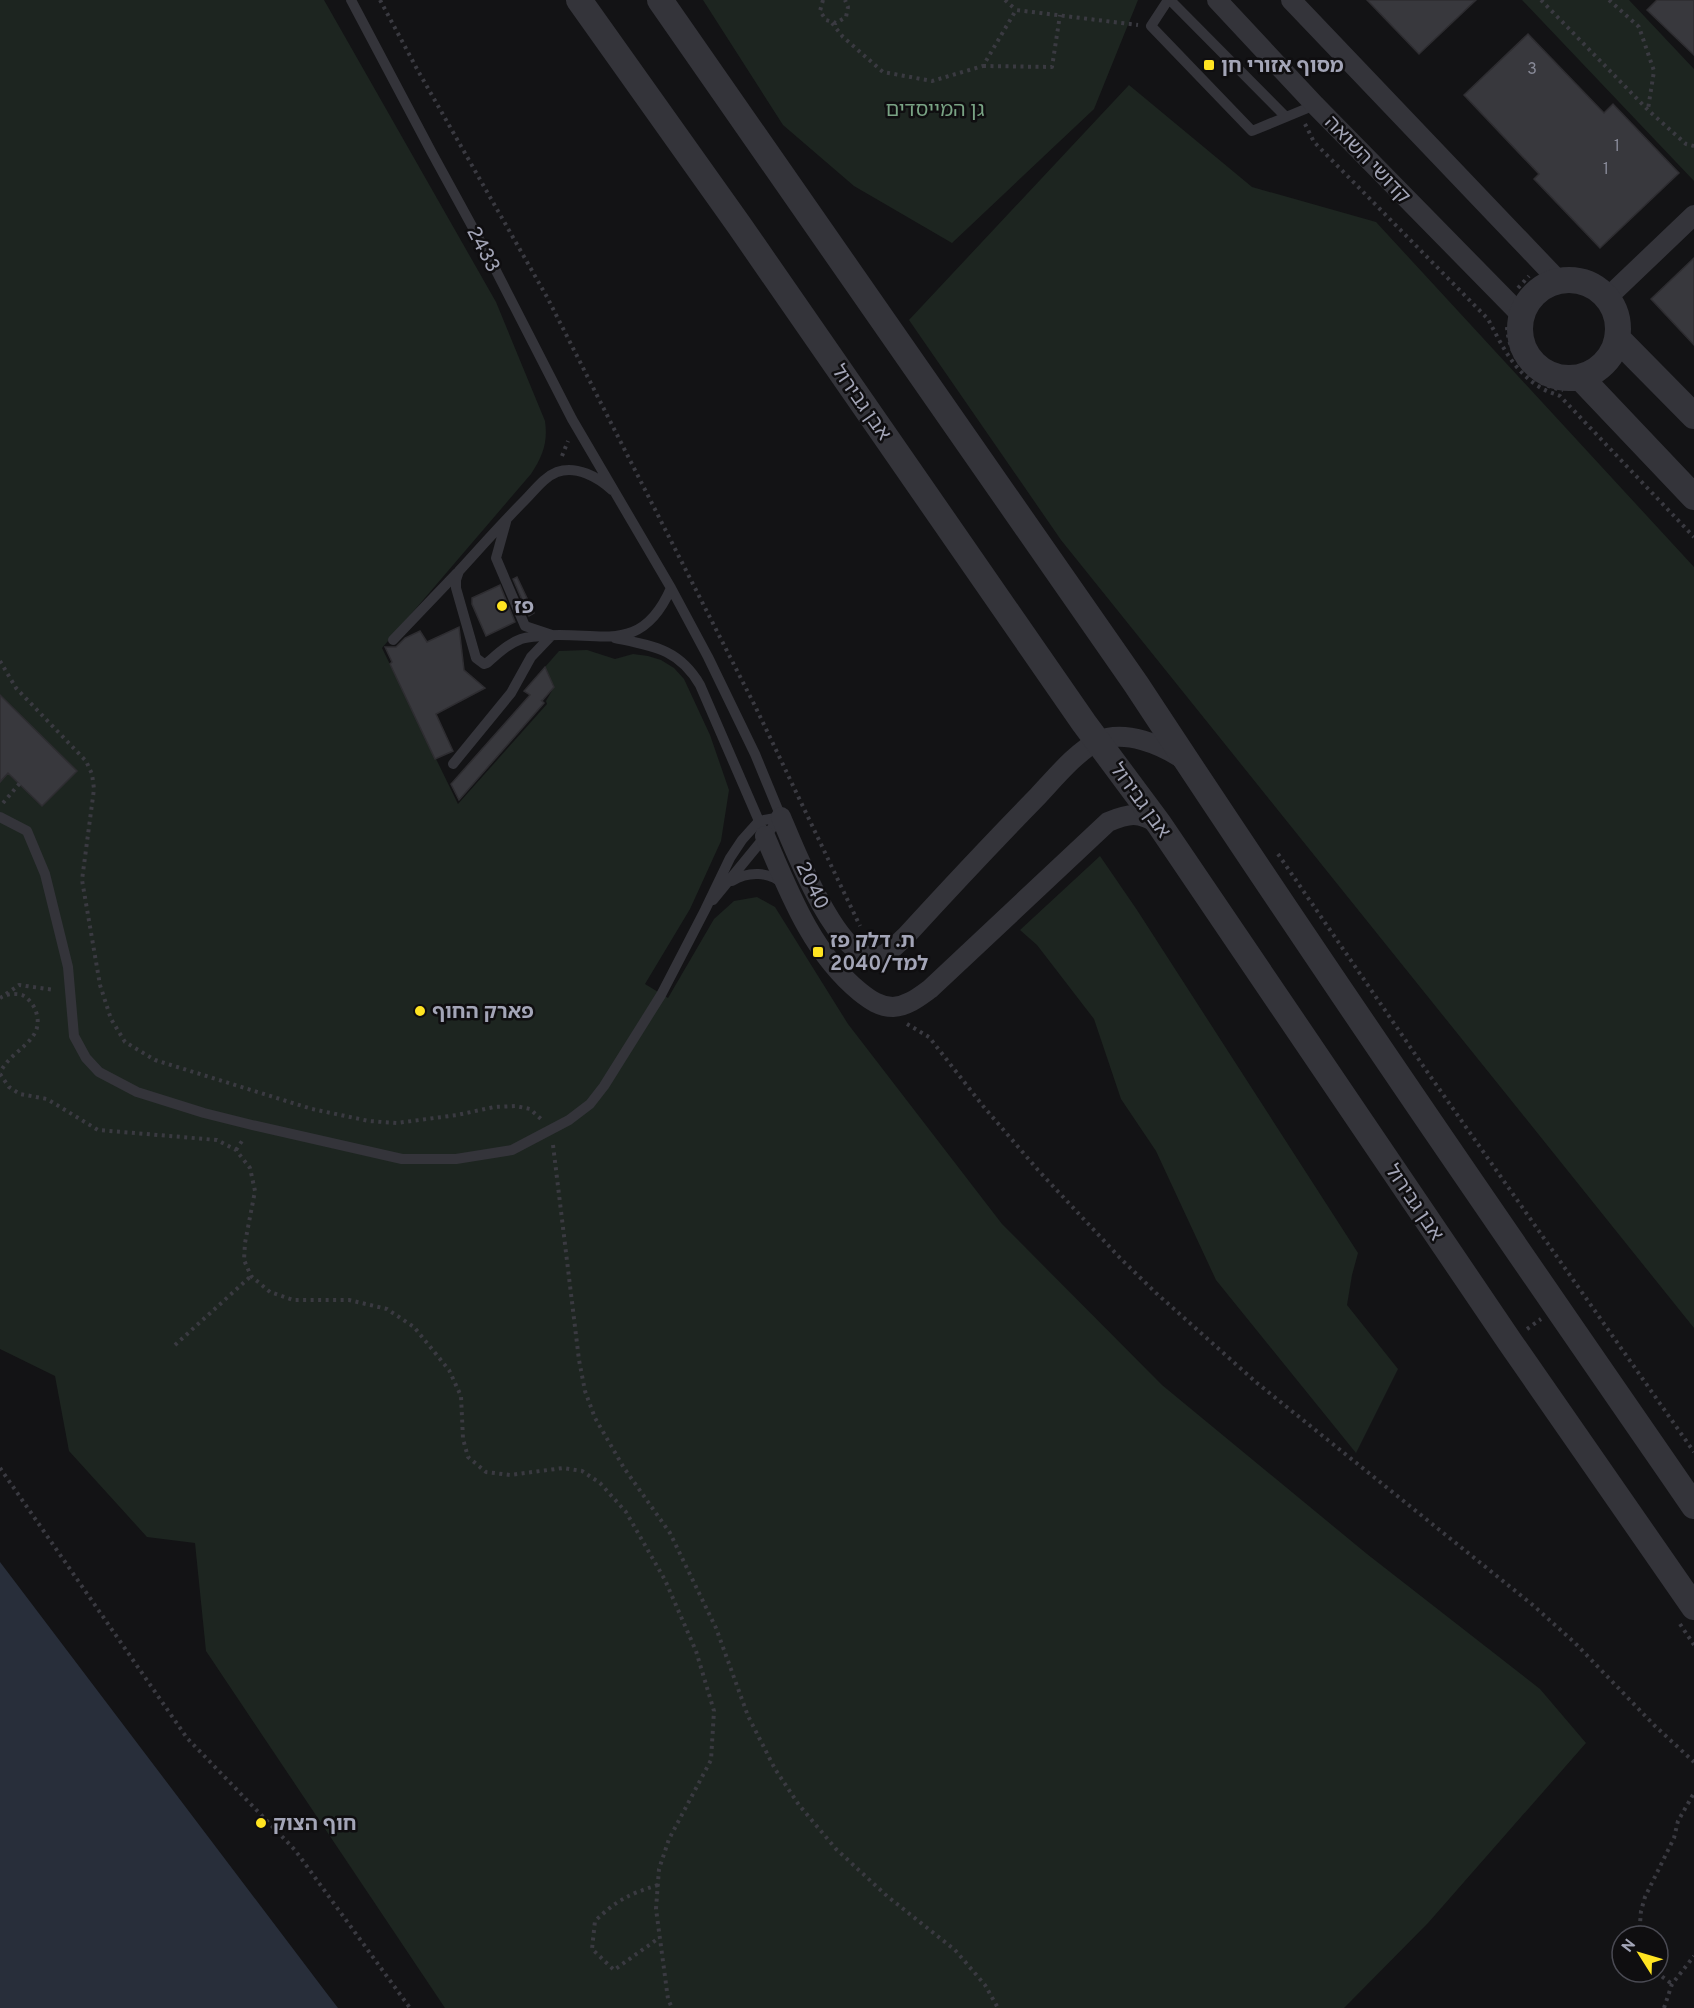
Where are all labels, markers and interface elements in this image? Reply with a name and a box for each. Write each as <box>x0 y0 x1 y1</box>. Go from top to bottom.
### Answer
place label: מסוף אזורי חן <box>1221 54 1344 80</box>
marker: מסוף אזורי חן <box>1202 58 1216 72</box>
house number: 3 <box>1527 60 1537 80</box>
park label: גן המייסדים <box>886 98 985 124</box>
street label: קדושי השואה <box>1318 111 1415 210</box>
house number: 1 <box>1614 137 1620 157</box>
house number: 1 <box>1603 160 1609 180</box>
street label: 2433 <box>459 222 505 277</box>
street label: אבן גבירול <box>825 360 896 446</box>
place label: פז <box>514 595 534 621</box>
marker: פז <box>495 599 509 613</box>
street label: אבן גבירול <box>1103 758 1175 844</box>
street label: 2040 <box>788 858 834 914</box>
place label: ת. דלק פז למד/2040 <box>830 929 928 978</box>
marker: ת. דלק פז למד/2040 <box>811 945 825 959</box>
place label: פארק החוף <box>432 1000 534 1026</box>
marker: פארק החוף <box>413 1004 427 1018</box>
street label: אבן גבירול <box>1378 1160 1448 1246</box>
place label: חוף הצוק <box>273 1812 356 1838</box>
marker: חוף הצוק <box>254 1816 268 1830</box>
north arrow <box>1610 1924 1670 1984</box>
text: N <box>1618 1936 1641 1957</box>

